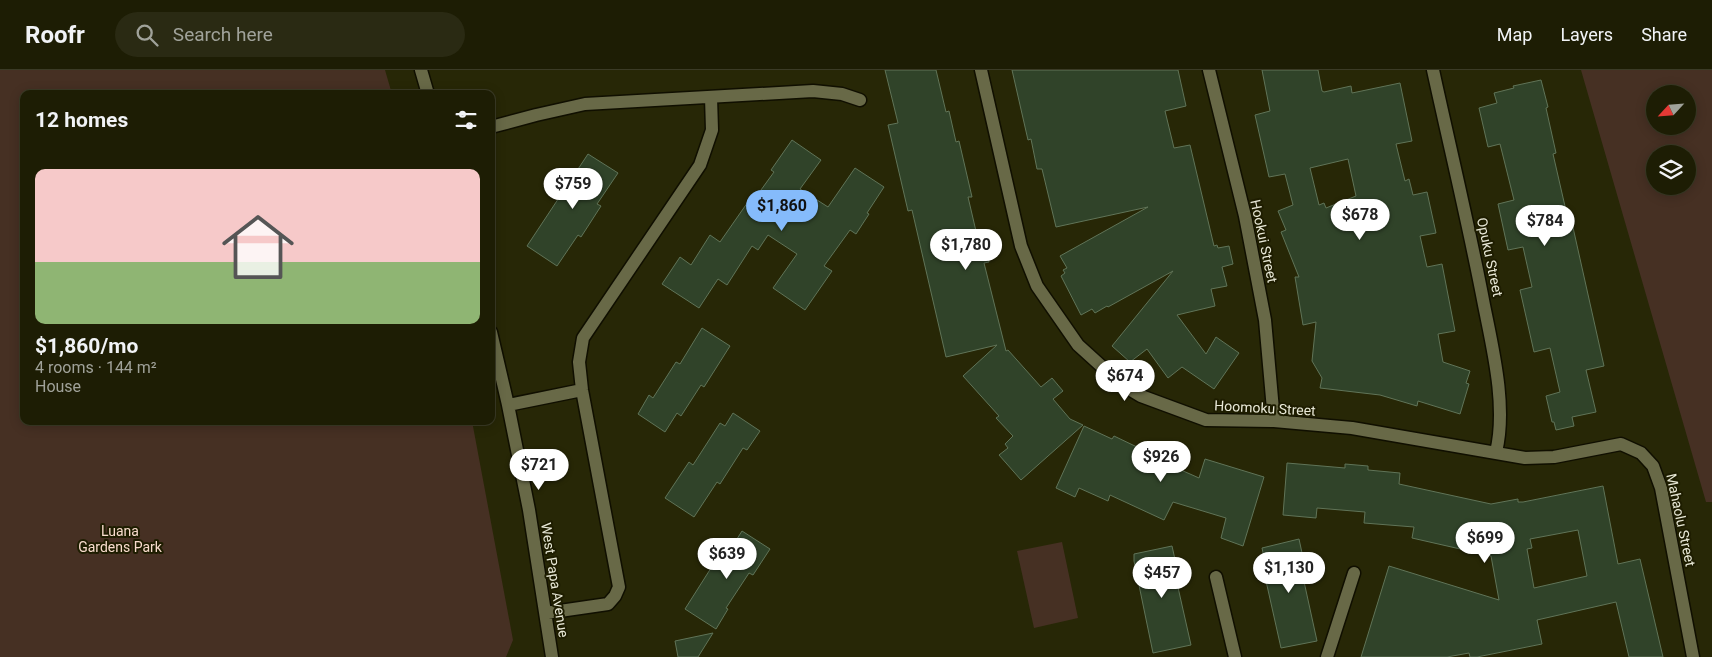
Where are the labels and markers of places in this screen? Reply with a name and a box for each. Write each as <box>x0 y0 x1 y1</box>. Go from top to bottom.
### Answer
pin: $759 <box>543 168 603 210</box>
pin: $1,860 <box>741 190 823 232</box>
pin: $678 <box>1330 198 1390 241</box>
pin: $784 <box>1515 204 1575 247</box>
pin: $1,780 <box>925 228 1007 271</box>
pin: $674 <box>1095 360 1155 402</box>
pin: $926 <box>1131 440 1191 483</box>
pin: $721 <box>509 448 569 491</box>
pin: $699 <box>1455 522 1515 564</box>
pin: $639 <box>697 538 757 580</box>
pin: $1,130 <box>1248 552 1330 594</box>
pin: $457 <box>1132 556 1192 599</box>

